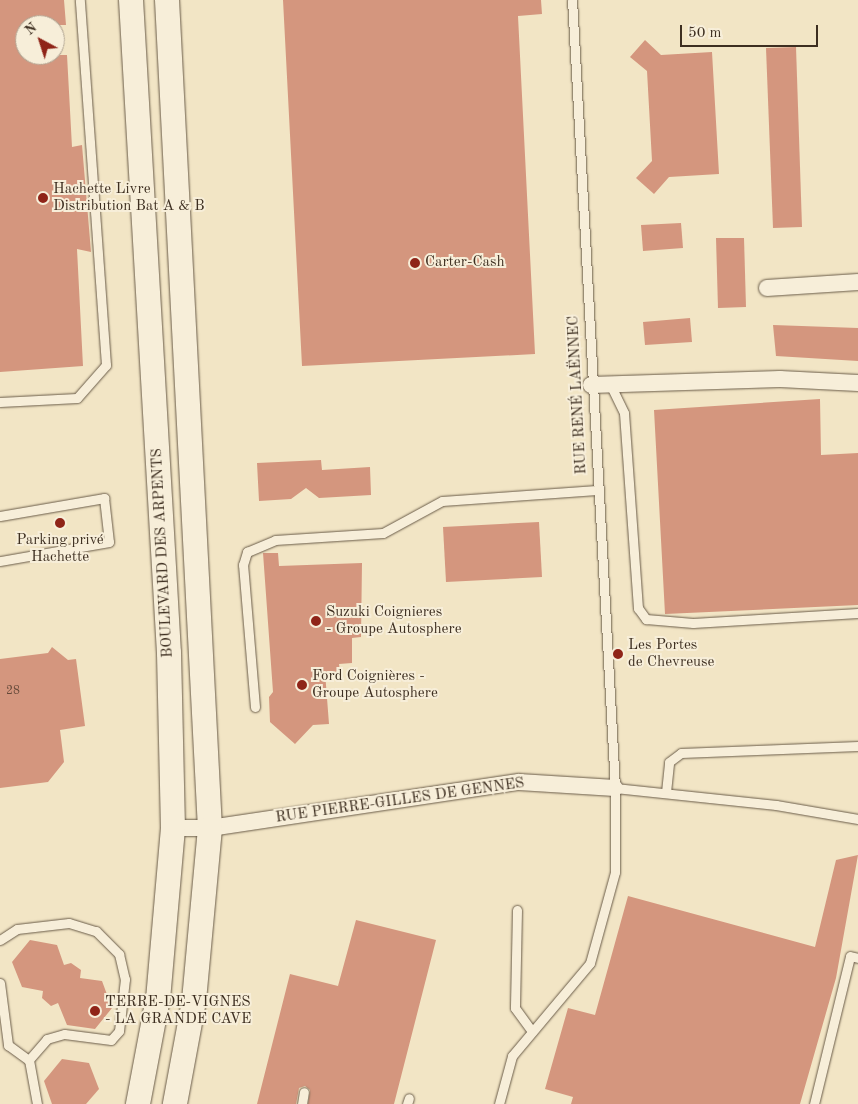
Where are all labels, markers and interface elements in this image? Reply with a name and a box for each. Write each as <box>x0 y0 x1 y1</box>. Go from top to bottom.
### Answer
north arrow <box>15 15 65 65</box>
scale bar <box>683 15 820 47</box>
text: N <box>22 20 40 38</box>
text: 50 m <box>688 26 722 41</box>
place label: Hachette Livre Distribution Bat A & B <box>53 180 205 215</box>
marker: Hachette Livre Distribution Bat A & B <box>37 192 49 204</box>
place label: Carter-Cash <box>425 254 505 272</box>
marker: Carter-Cash <box>409 257 421 269</box>
street label: RUE RENÉ LAËNNEC <box>565 315 591 475</box>
street label: BOULEVARD DES ARPENTS <box>149 448 177 658</box>
marker: Parking privé Hachette <box>54 517 66 529</box>
place label: Parking privé Hachette <box>16 531 104 566</box>
place label: Suzuki Coignieres - Groupe Autosphere <box>326 603 462 638</box>
marker: Suzuki Coignieres - Groupe Autosphere <box>310 615 322 627</box>
place label: Les Portes de Chevreuse <box>628 636 714 671</box>
marker: Les Portes de Chevreuse <box>612 648 624 660</box>
place label: Ford Coignières - Groupe Autosphere <box>312 667 438 702</box>
marker: Ford Coignières - Groupe Autosphere <box>296 679 308 691</box>
house number: 28 <box>6 685 20 699</box>
street label: RUE PIERRE-GILLES DE GENNES <box>274 775 526 827</box>
place label: TERRE-DE-VIGNES - LA GRANDE CAVE <box>105 993 251 1028</box>
marker: TERRE-DE-VIGNES - LA GRANDE CAVE <box>89 1005 101 1017</box>

